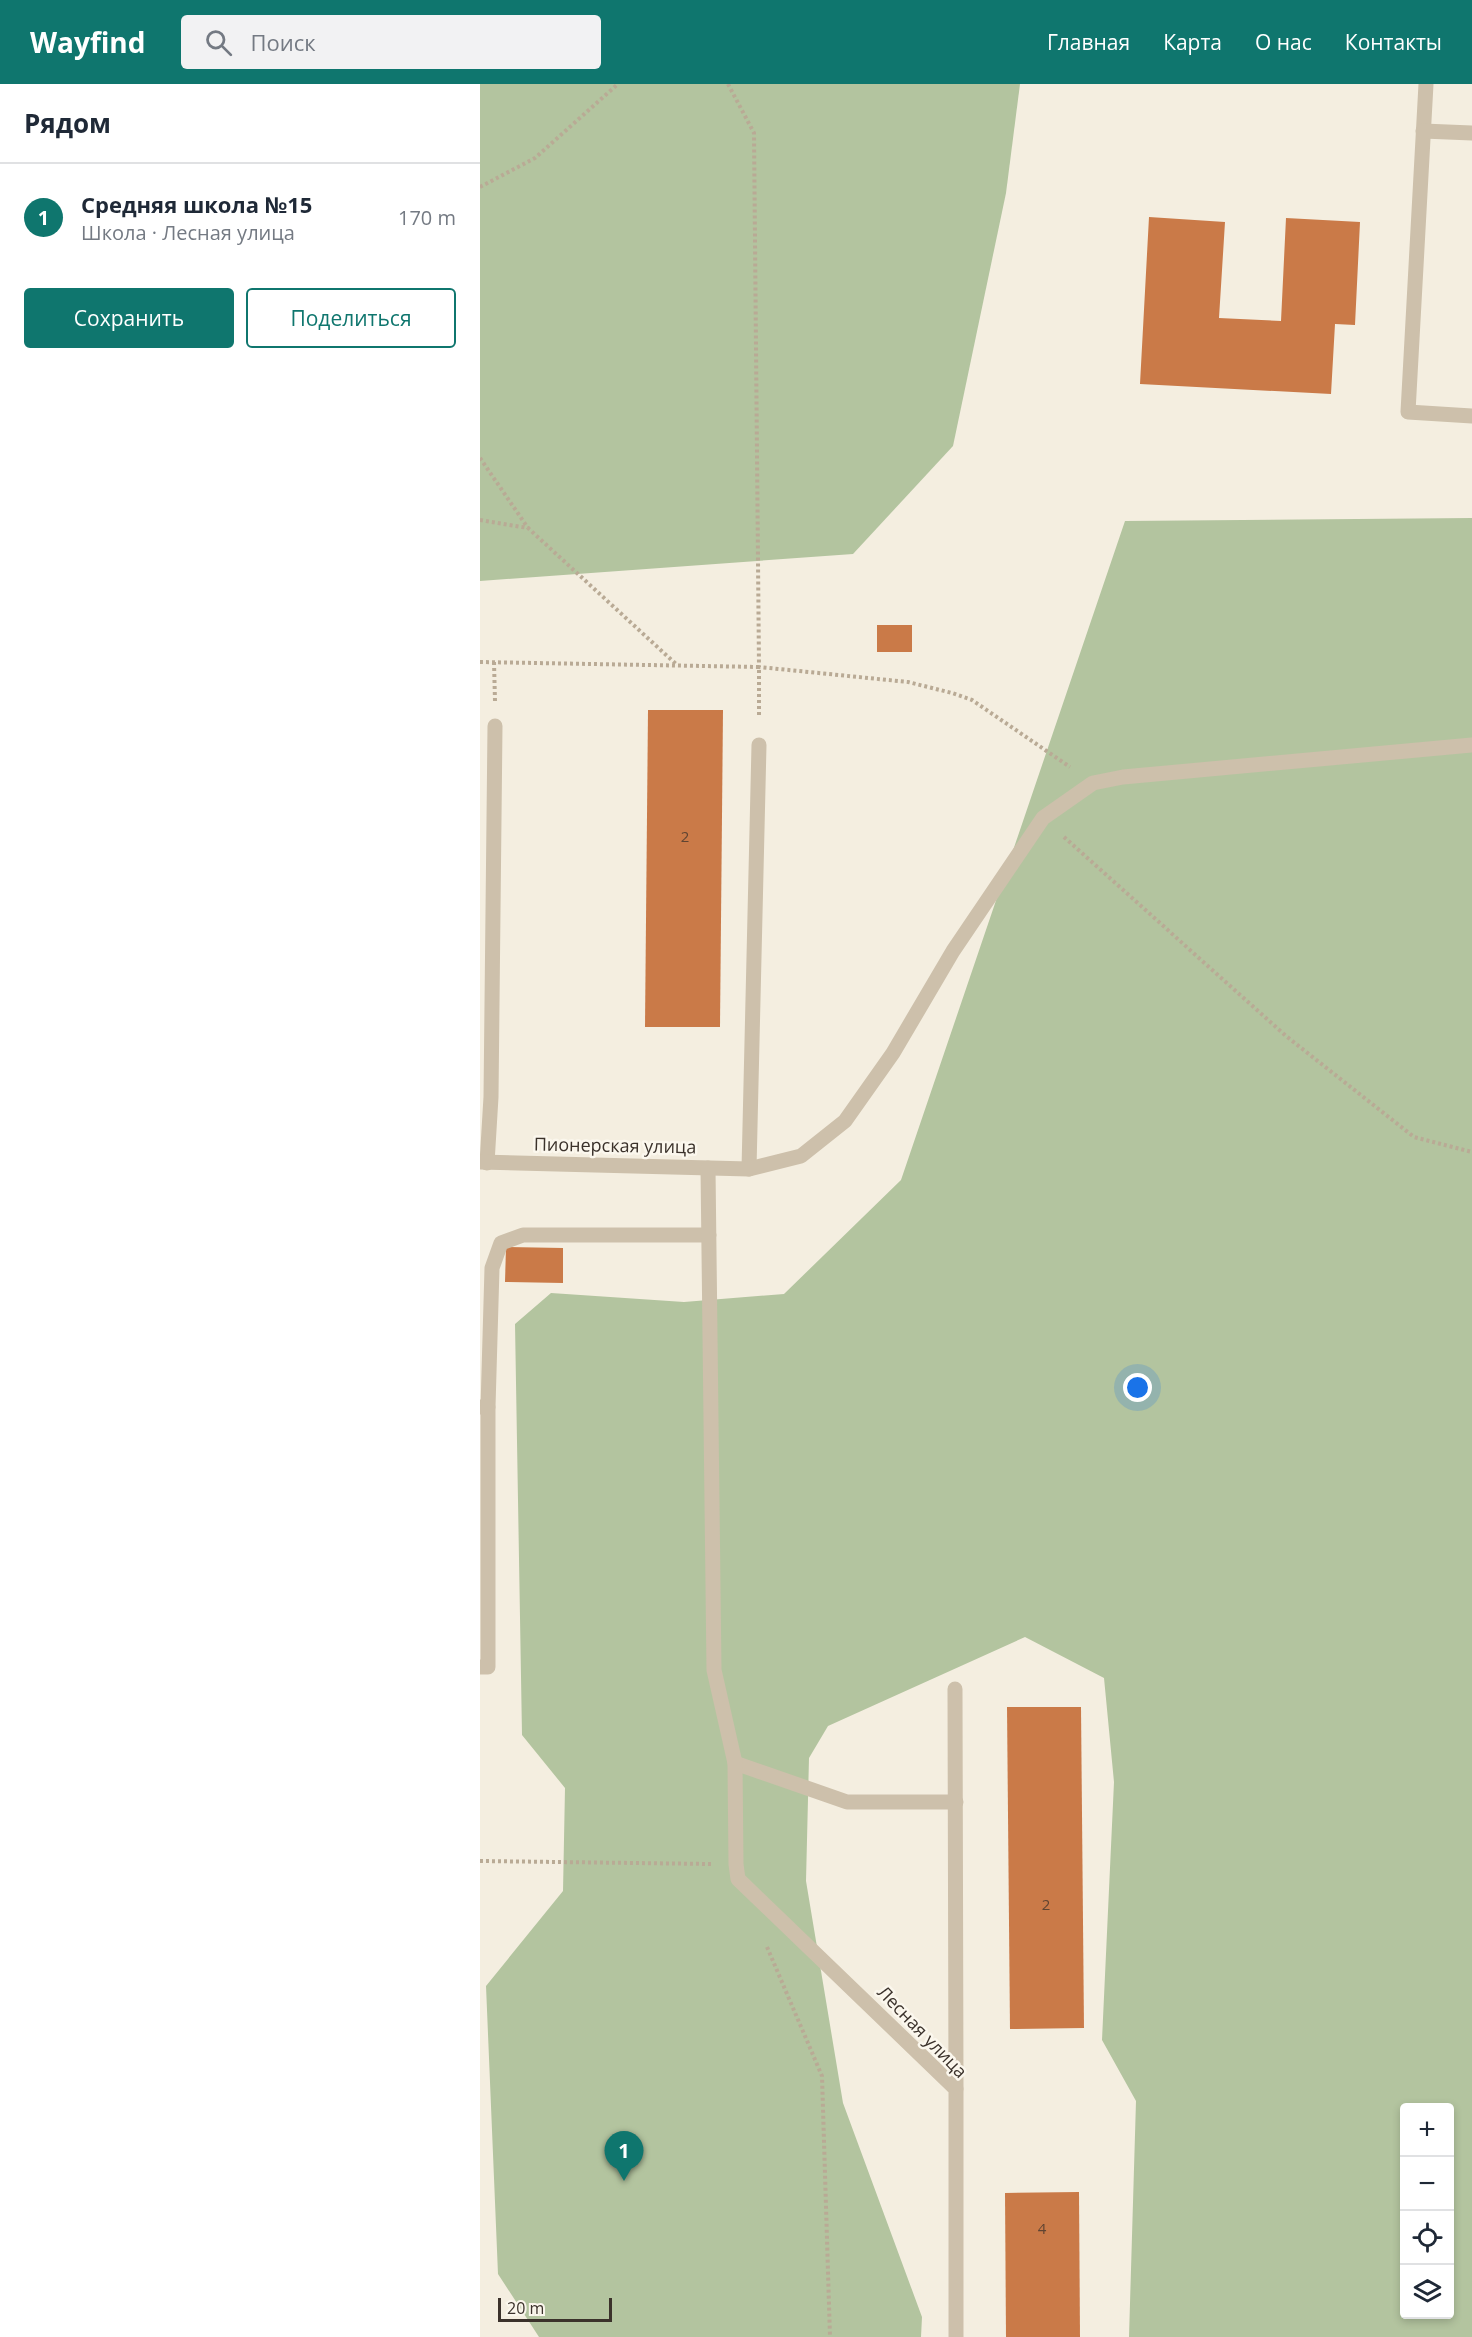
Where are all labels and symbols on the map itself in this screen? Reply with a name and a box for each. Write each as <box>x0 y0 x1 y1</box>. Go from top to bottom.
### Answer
house number: 2 <box>681 826 689 846</box>
street label: Пионерская улица <box>534 1132 696 1158</box>
your location <box>1123 1373 1152 1402</box>
house number: 2 <box>1042 1894 1050 1914</box>
street label: Лесная улица <box>873 1980 973 2083</box>
pin: 1 <box>604 2132 644 2181</box>
house number: 4 <box>1038 2218 1047 2238</box>
scale bar <box>498 2295 612 2322</box>

